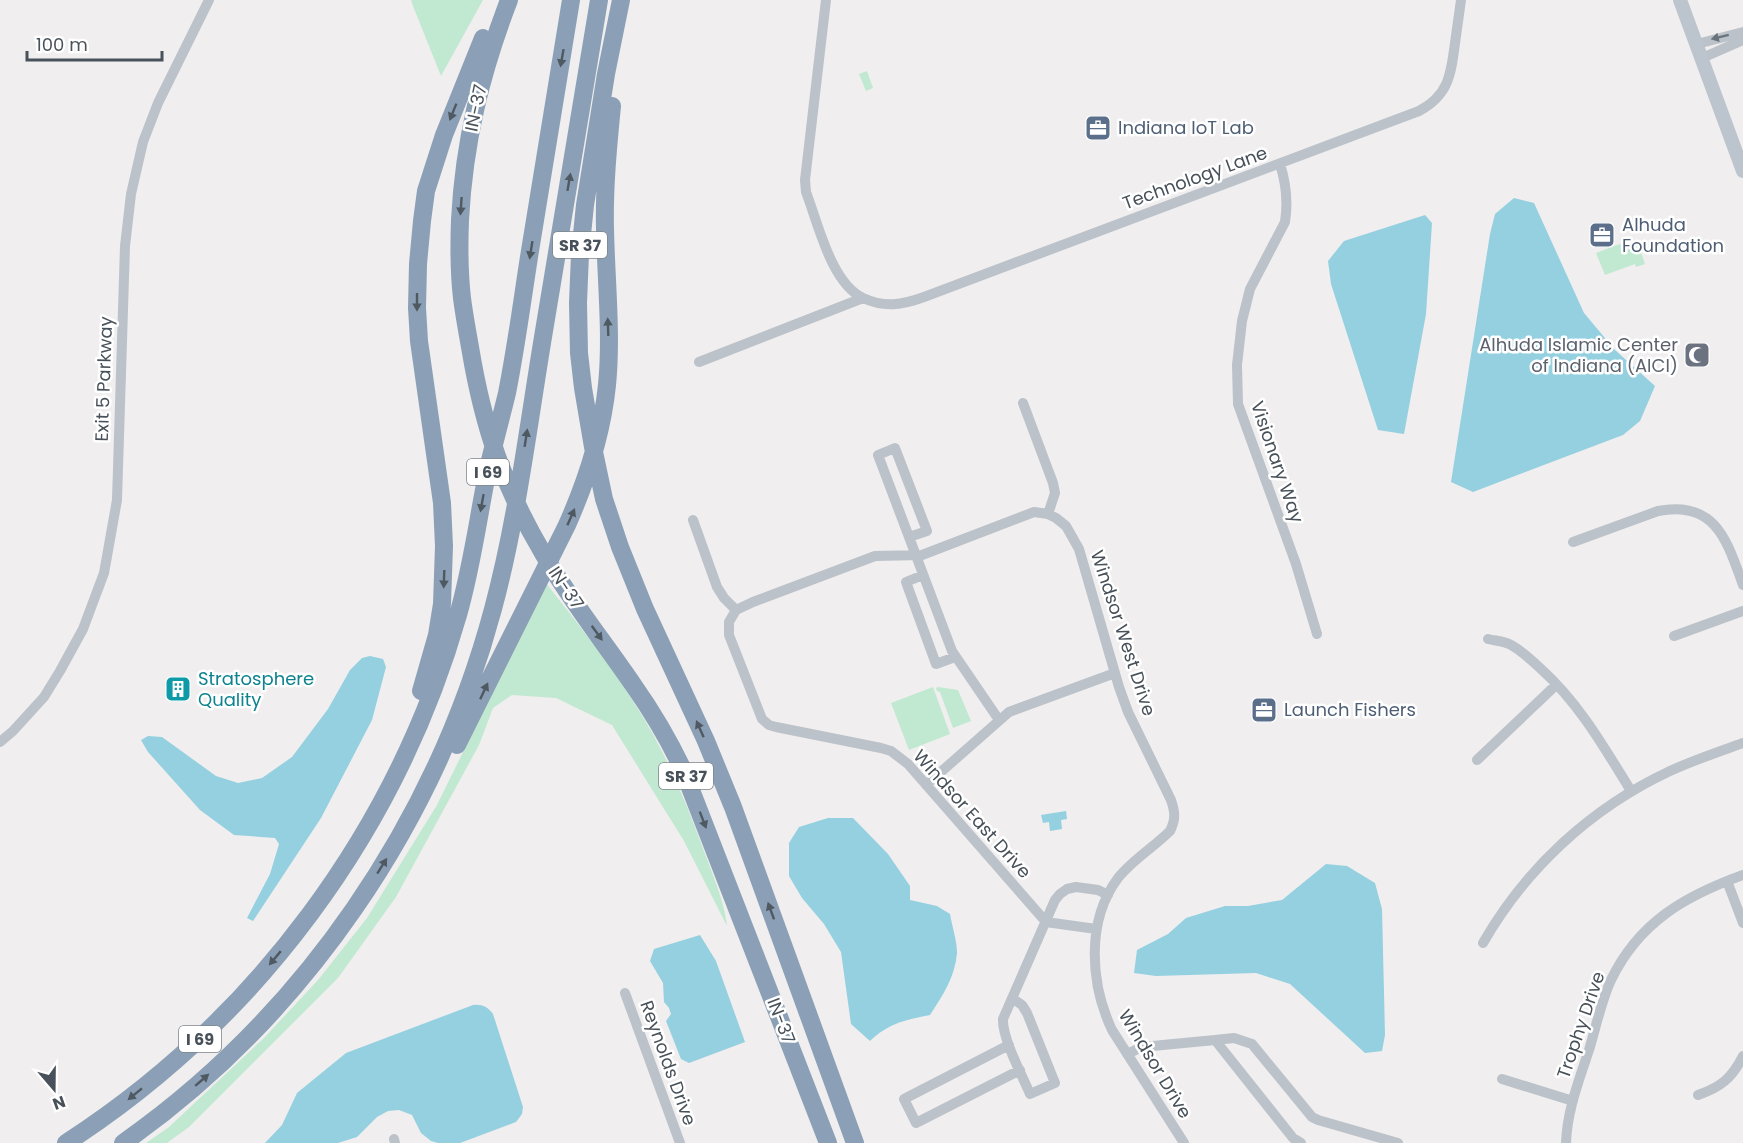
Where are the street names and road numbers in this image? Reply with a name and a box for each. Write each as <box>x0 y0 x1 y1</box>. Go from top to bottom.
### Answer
street label: IN-37 <box>458 82 493 134</box>
street label: Technology Lane <box>1119 140 1271 215</box>
road number: SR 37 <box>553 232 607 258</box>
street label: Exit 5 Parkway <box>89 316 118 442</box>
street label: Visionary Way <box>1245 398 1310 526</box>
road number: I 69 <box>467 459 509 485</box>
street label: Windsor West Drive <box>1085 547 1162 719</box>
street label: IN-37 <box>543 561 590 615</box>
street label: Windsor East Drive <box>908 744 1037 883</box>
road number: SR 37 <box>659 763 713 789</box>
street label: Trophy Drive <box>1551 968 1611 1082</box>
street label: IN-37 <box>761 994 802 1048</box>
street label: Reynolds Drive <box>634 997 703 1129</box>
street label: Windsor Drive <box>1113 1004 1198 1123</box>
road number: I 69 <box>179 1026 221 1052</box>

